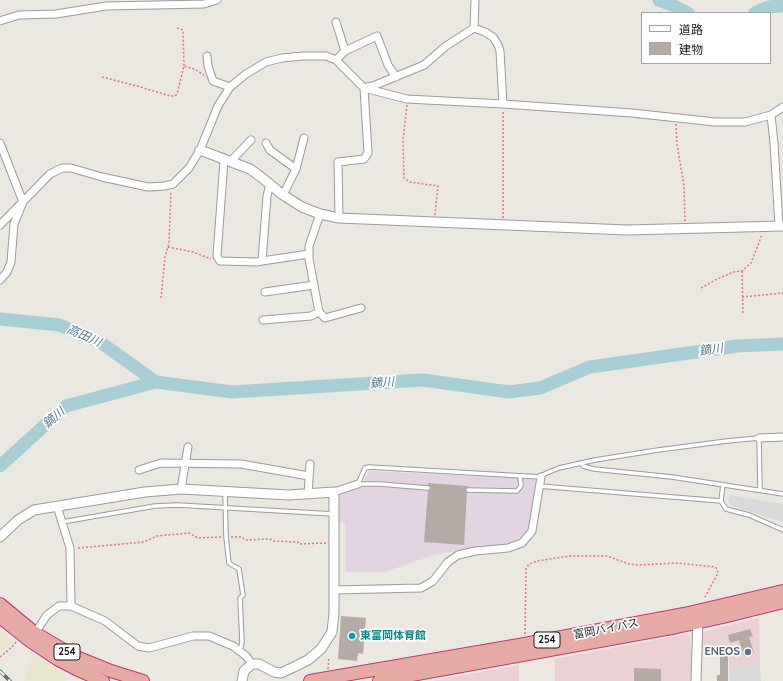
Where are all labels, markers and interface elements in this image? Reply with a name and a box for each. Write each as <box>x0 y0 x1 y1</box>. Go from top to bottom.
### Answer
legend <box>641 12 771 64</box>
text: 道路 <box>679 22 703 37</box>
text: 建物 <box>679 42 703 57</box>
water label: 高田川 <box>65 322 103 350</box>
water label: 鏑川 <box>698 341 724 359</box>
water label: 鏑川 <box>370 375 394 391</box>
water label: 鏑川 <box>40 405 68 431</box>
street label: 富岡バイパス <box>572 616 640 642</box>
place label: 東富岡体育館 <box>360 629 426 643</box>
marker: 東富岡体育館 <box>347 631 357 641</box>
road number: 254 <box>534 632 560 648</box>
road number: 254 <box>54 644 80 660</box>
place label: ENEOS <box>704 645 740 659</box>
marker: ENEOS <box>743 647 753 657</box>

